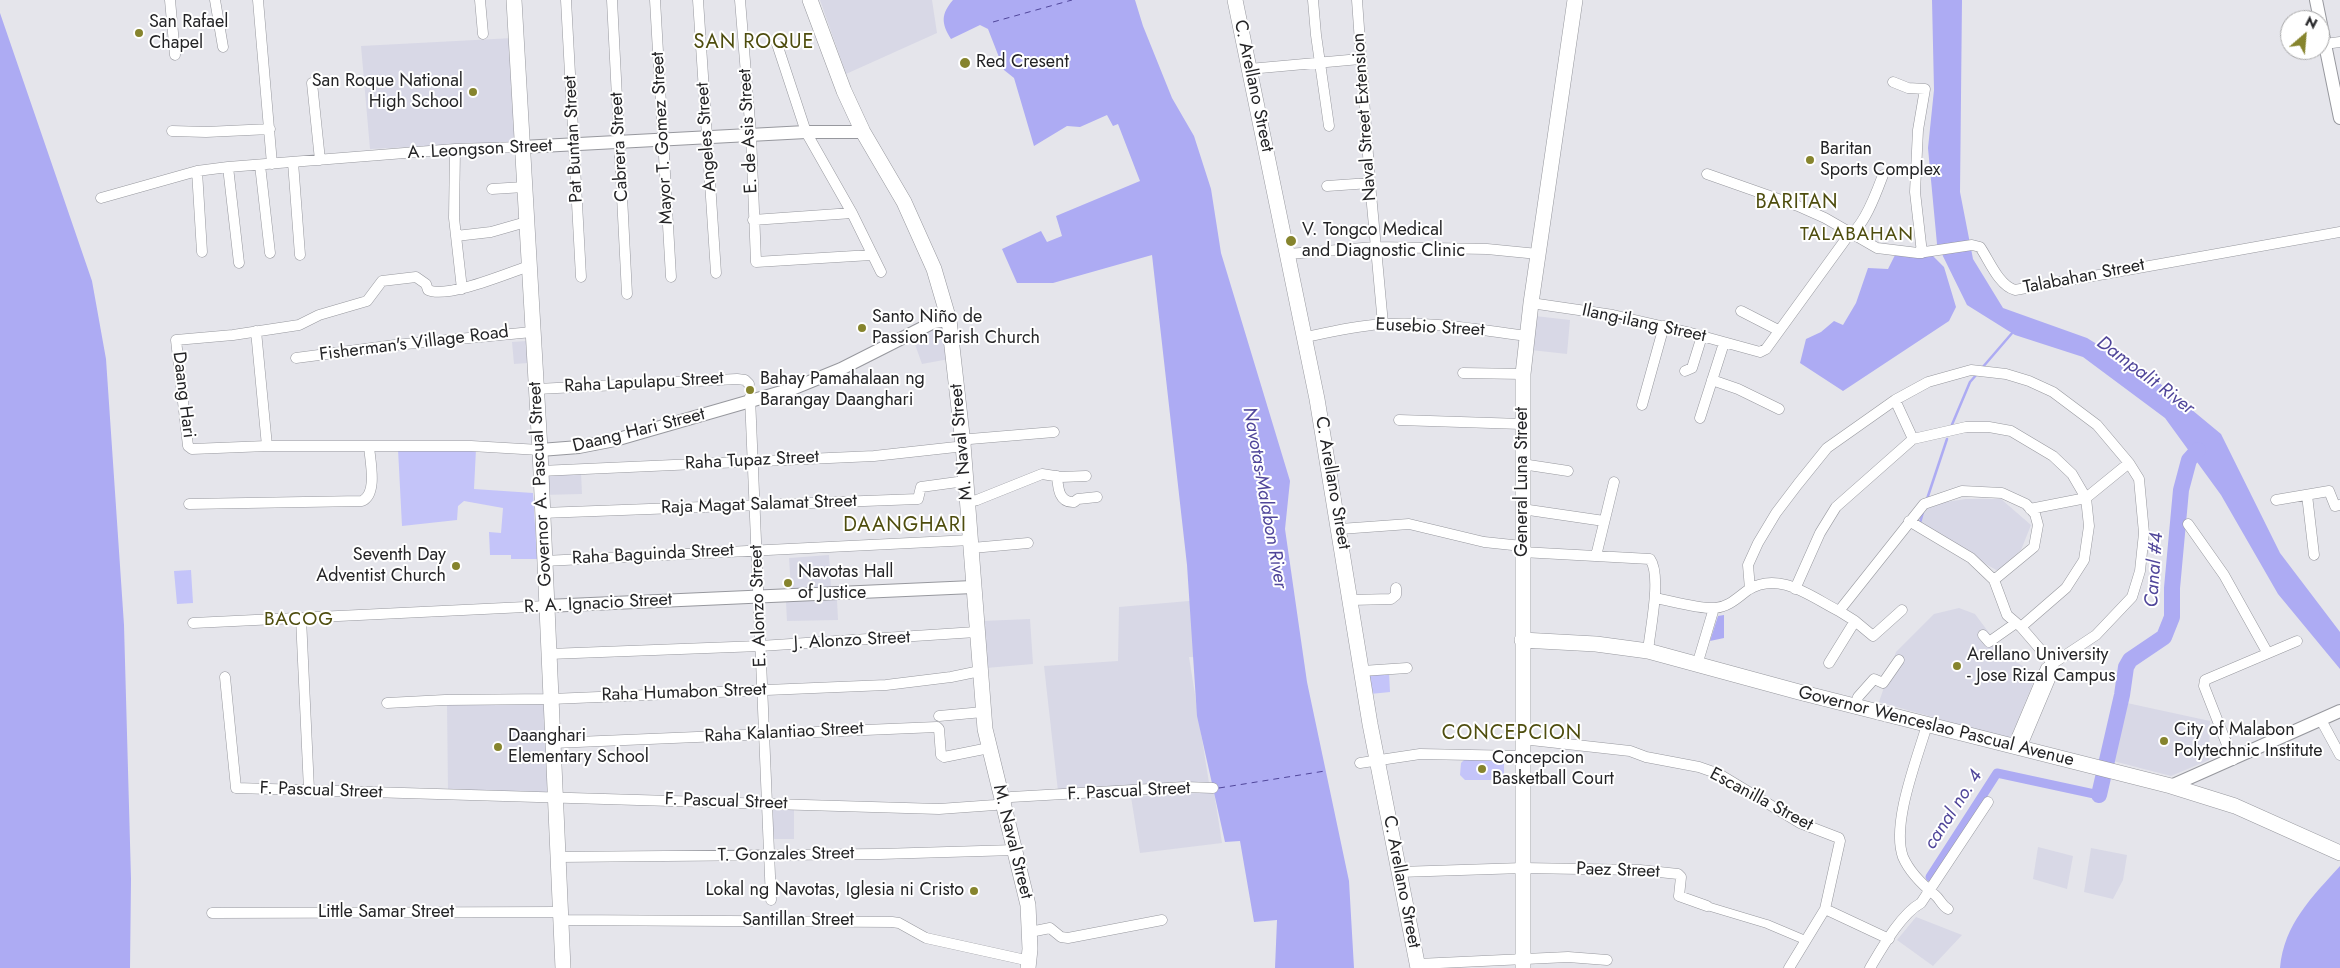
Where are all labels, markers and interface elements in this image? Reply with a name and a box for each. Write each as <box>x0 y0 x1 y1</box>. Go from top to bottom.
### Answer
north arrow <box>2280 10 2330 60</box>
text: N <box>2302 11 2321 34</box>
place label: San Rafael Chapel <box>149 12 228 54</box>
street label: C. Arellano Street <box>1228 18 1278 154</box>
marker: San Rafael Chapel <box>133 27 145 39</box>
district label: SAN ROQUE <box>692 31 816 55</box>
street label: Naval Street Extension <box>1348 32 1382 202</box>
street label: Mayor T. Gomez Street <box>648 51 678 225</box>
place label: Red Cresent <box>976 52 1069 74</box>
marker: Red Cresent <box>958 56 972 70</box>
street label: E. de Asis Street <box>735 68 763 194</box>
place label: San Roque National High School <box>312 71 463 114</box>
street label: Pat Buntan Street <box>560 75 588 203</box>
street label: Angeles Street <box>692 81 722 193</box>
marker: San Roque National High School <box>467 86 479 98</box>
street label: Cabrera Street <box>606 92 634 202</box>
street label: A. Leongson Street <box>407 135 553 165</box>
place label: Baritan Sports Complex <box>1820 139 1940 182</box>
marker: Baritan Sports Complex <box>1804 154 1816 166</box>
district label: BARITAN <box>1755 191 1839 215</box>
place label: V. Tongco Medical and Diagnostic Clinic <box>1302 220 1465 262</box>
district label: TALABAHAN <box>1799 224 1915 246</box>
marker: V. Tongco Medical and Diagnostic Clinic <box>1284 234 1298 248</box>
street label: Talabahan Street <box>2022 255 2146 299</box>
street label: Ilang-ilang Street <box>1580 300 1708 348</box>
place label: Santo Niño de Passion Parish Church <box>872 307 1040 350</box>
street label: Eusebio Street <box>1375 314 1485 342</box>
street label: Fisherman's Village Road <box>318 322 510 366</box>
marker: Santo Niño de Passion Parish Church <box>856 322 868 334</box>
water label: Dampalit River <box>2092 332 2198 420</box>
street label: Daang Hari <box>167 350 199 440</box>
street label: Raha Lapulapu Street <box>564 368 724 398</box>
place label: Bahay Pamahalaan ng Barangay Daanghari <box>760 369 925 412</box>
street label: Governor A. Pascual Street <box>525 381 557 587</box>
street label: M. Naval Street <box>946 383 978 501</box>
marker: Bahay Pamahalaan ng Barangay Daanghari <box>744 384 756 396</box>
street label: Daang Hari Street <box>571 404 707 458</box>
water label: Navotas-Malabon River <box>1237 406 1291 590</box>
street label: General Luna Street <box>1512 407 1534 557</box>
street label: C. Arellano Street <box>1310 415 1354 551</box>
street label: Raha Tupaz Street <box>684 447 820 475</box>
street label: Raja Magat Salamat Street <box>661 491 857 519</box>
district label: DAANGHARI <box>842 514 968 538</box>
water label: Canal #4 <box>2141 532 2169 608</box>
street label: Raha Baguinda Street <box>572 540 734 570</box>
place label: Seventh Day Adventist Church <box>316 545 446 588</box>
street label: E. Alonzo Street <box>746 545 772 667</box>
marker: Seventh Day Adventist Church <box>450 560 462 572</box>
place label: Navotas Hall of Justice <box>798 562 893 604</box>
marker: Navotas Hall of Justice <box>782 577 794 589</box>
street label: R. A. Ignacio Street <box>523 589 673 619</box>
district label: BACOG <box>263 609 335 631</box>
street label: J. Alonzo Street <box>793 627 911 655</box>
place label: Arellano University - Jose Rizal Campus <box>1967 645 2115 688</box>
marker: Arellano University - Jose Rizal Campus <box>1951 660 1963 672</box>
street label: Raha Humabon Street <box>601 679 767 707</box>
street label: Governor Wenceslao Pascual Avenue <box>1796 682 2076 772</box>
street label: Raha Kalantiao Street <box>704 718 864 748</box>
place label: City of Malabon Polytechnic Institute <box>2174 720 2322 762</box>
district label: CONCEPCION <box>1440 722 1584 746</box>
place label: Daanghari Elementary School <box>508 726 649 769</box>
marker: City of Malabon Polytechnic Institute <box>2158 735 2170 747</box>
marker: Daanghari Elementary School <box>492 741 504 753</box>
place label: Concepcion Basketball Court <box>1492 748 1614 791</box>
marker: Concepcion Basketball Court <box>1476 763 1488 775</box>
street label: Escanilla Street <box>1706 764 1816 836</box>
water label: canal no. 4 <box>1920 766 1988 854</box>
street label: F. Pascual Street <box>259 778 383 804</box>
street label: F. Pascual Street <box>1067 778 1191 806</box>
street label: M. Naval Street <box>987 783 1037 901</box>
street label: F. Pascual Street <box>664 789 788 815</box>
street label: C. Arellano Street <box>1378 814 1424 950</box>
street label: T. Gonzales Street <box>718 843 854 867</box>
street label: Paez Street <box>1576 859 1660 883</box>
place label: Lokal ng Navotas, Iglesia ni Cristo <box>705 880 964 902</box>
marker: Lokal ng Navotas, Iglesia ni Cristo <box>968 885 980 897</box>
street label: Little Samar Street <box>318 902 454 924</box>
street label: Santillan Street <box>742 910 854 932</box>

